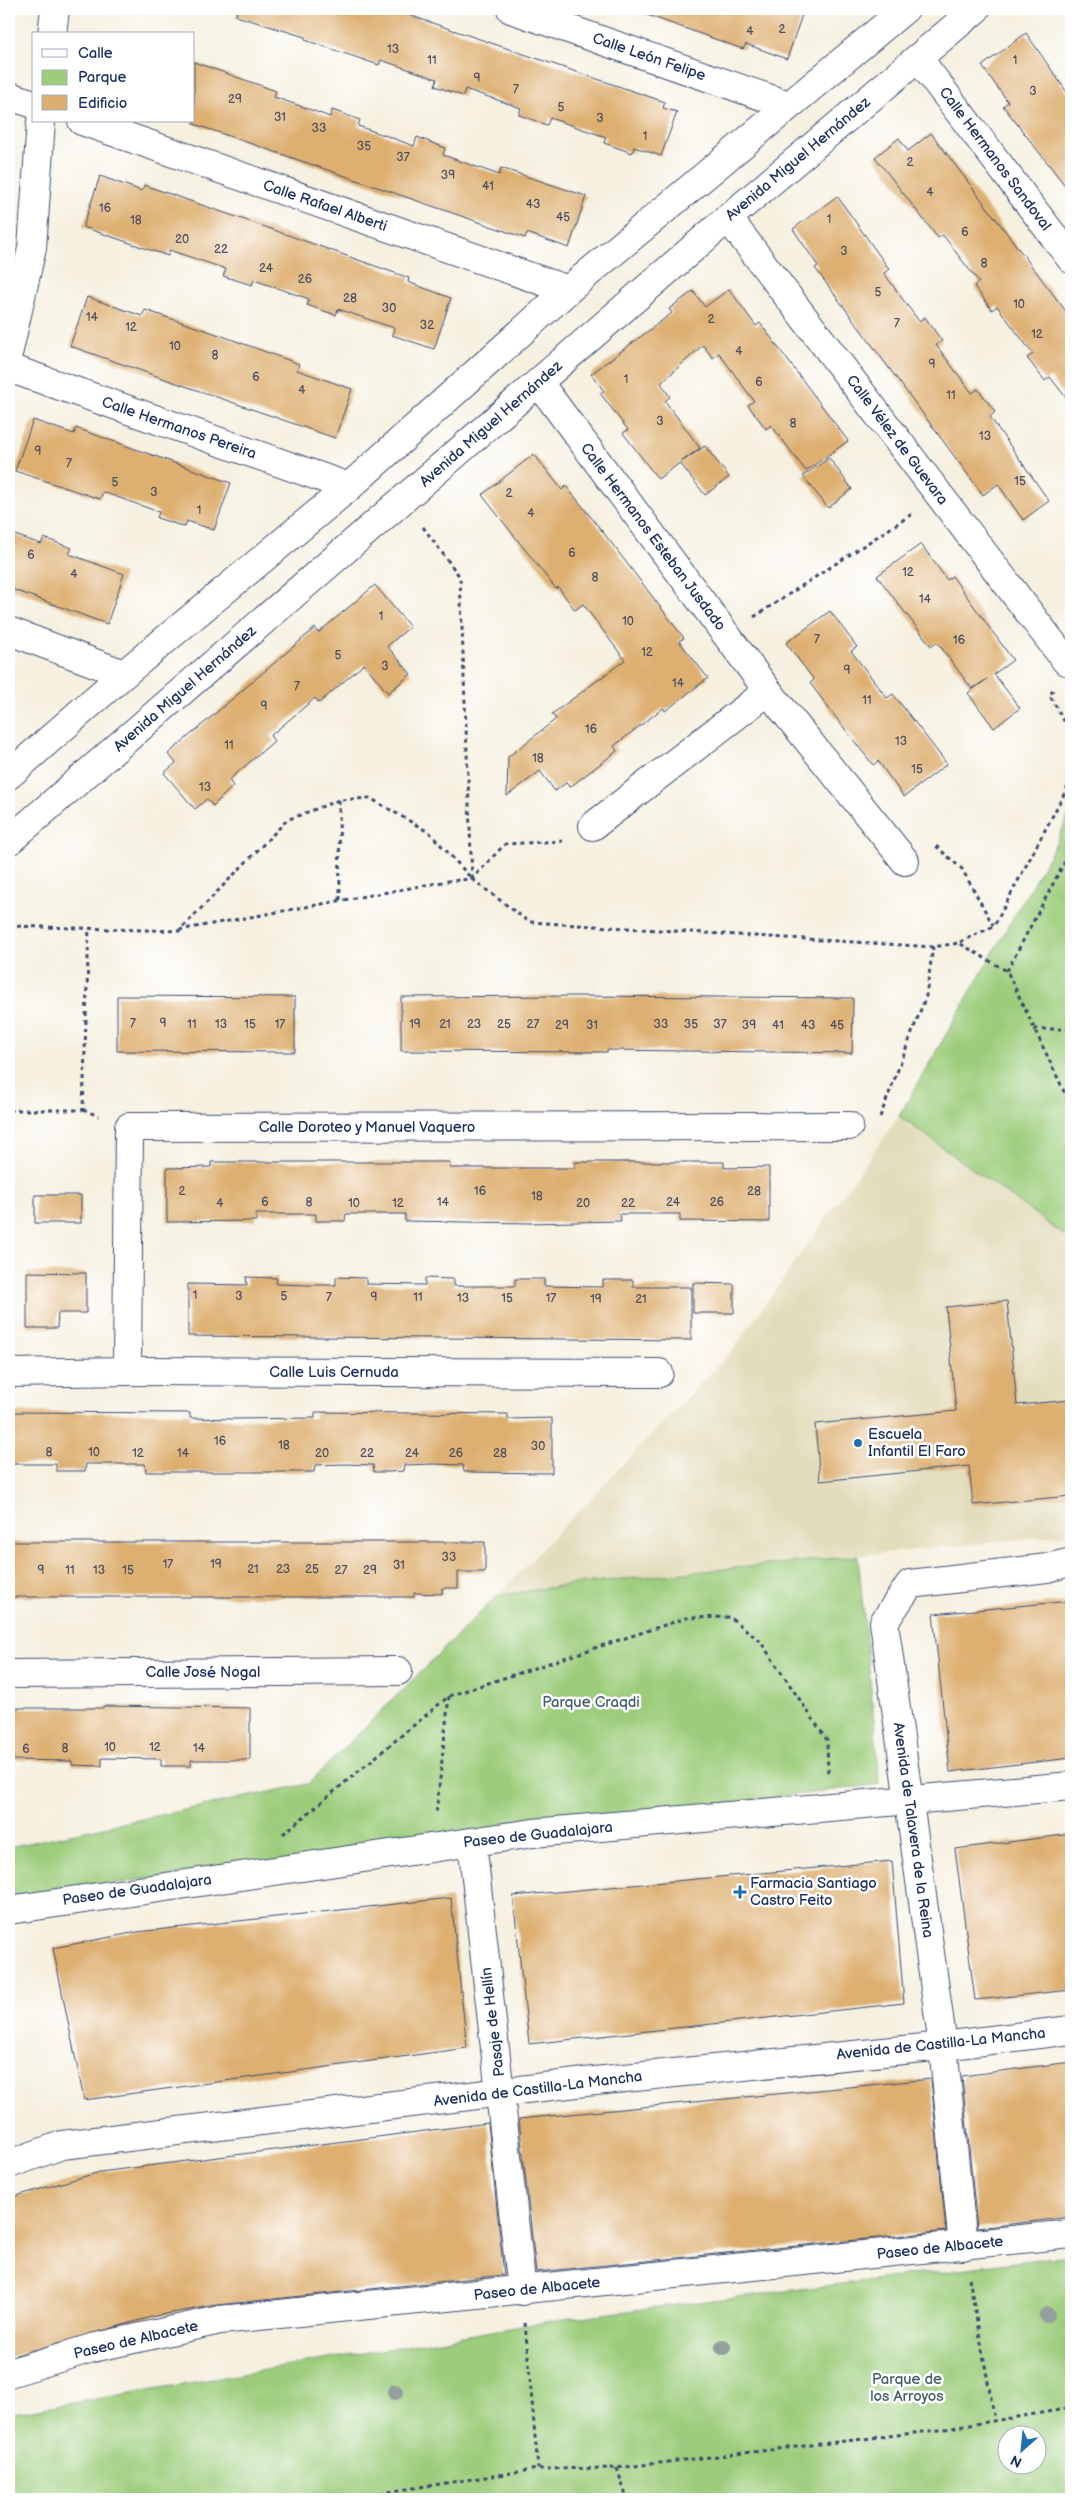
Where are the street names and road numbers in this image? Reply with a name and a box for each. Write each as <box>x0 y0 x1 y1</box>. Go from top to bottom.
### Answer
street label: Calle León Felipe <box>590 29 708 85</box>
street label: Calle Hermanos Sandoval <box>935 83 1055 235</box>
street label: Avenida Miguel Hernández <box>722 92 875 225</box>
street label: Calle Rafael Alberti <box>260 176 390 236</box>
street label: Avenida Miguel Hernández <box>416 356 567 491</box>
street label: Calle Vélez de Guevara <box>842 371 952 509</box>
street label: Calle Hermanos Pereira <box>99 393 259 463</box>
street label: Calle Hermanos Esteban Jusdado <box>576 439 730 635</box>
street label: Avenida Miguel Hernández <box>110 621 261 756</box>
street label: Calle Doroteo y Manuel Vaquero <box>259 1118 475 1137</box>
street label: Calle Luis Cernuda <box>269 1363 399 1382</box>
street label: Calle José Nogal <box>146 1663 260 1682</box>
street label: Avenida de Talavera de la Reina <box>888 1721 938 1939</box>
street label: Paseo de Guadalajara <box>462 1818 614 1852</box>
street label: Paseo de Guadalajara <box>61 1870 213 1910</box>
street label: Pasaje de Hellín <box>477 1966 509 2078</box>
street label: Avenida de Castilla-La Mancha <box>836 2024 1046 2064</box>
street label: Avenida de Castilla-La Mancha <box>433 2067 643 2111</box>
street label: Paseo de Albacete <box>876 2232 1004 2264</box>
street label: Paseo de Albacete <box>473 2273 601 2305</box>
street label: Paseo de Albacete <box>72 2316 200 2364</box>

